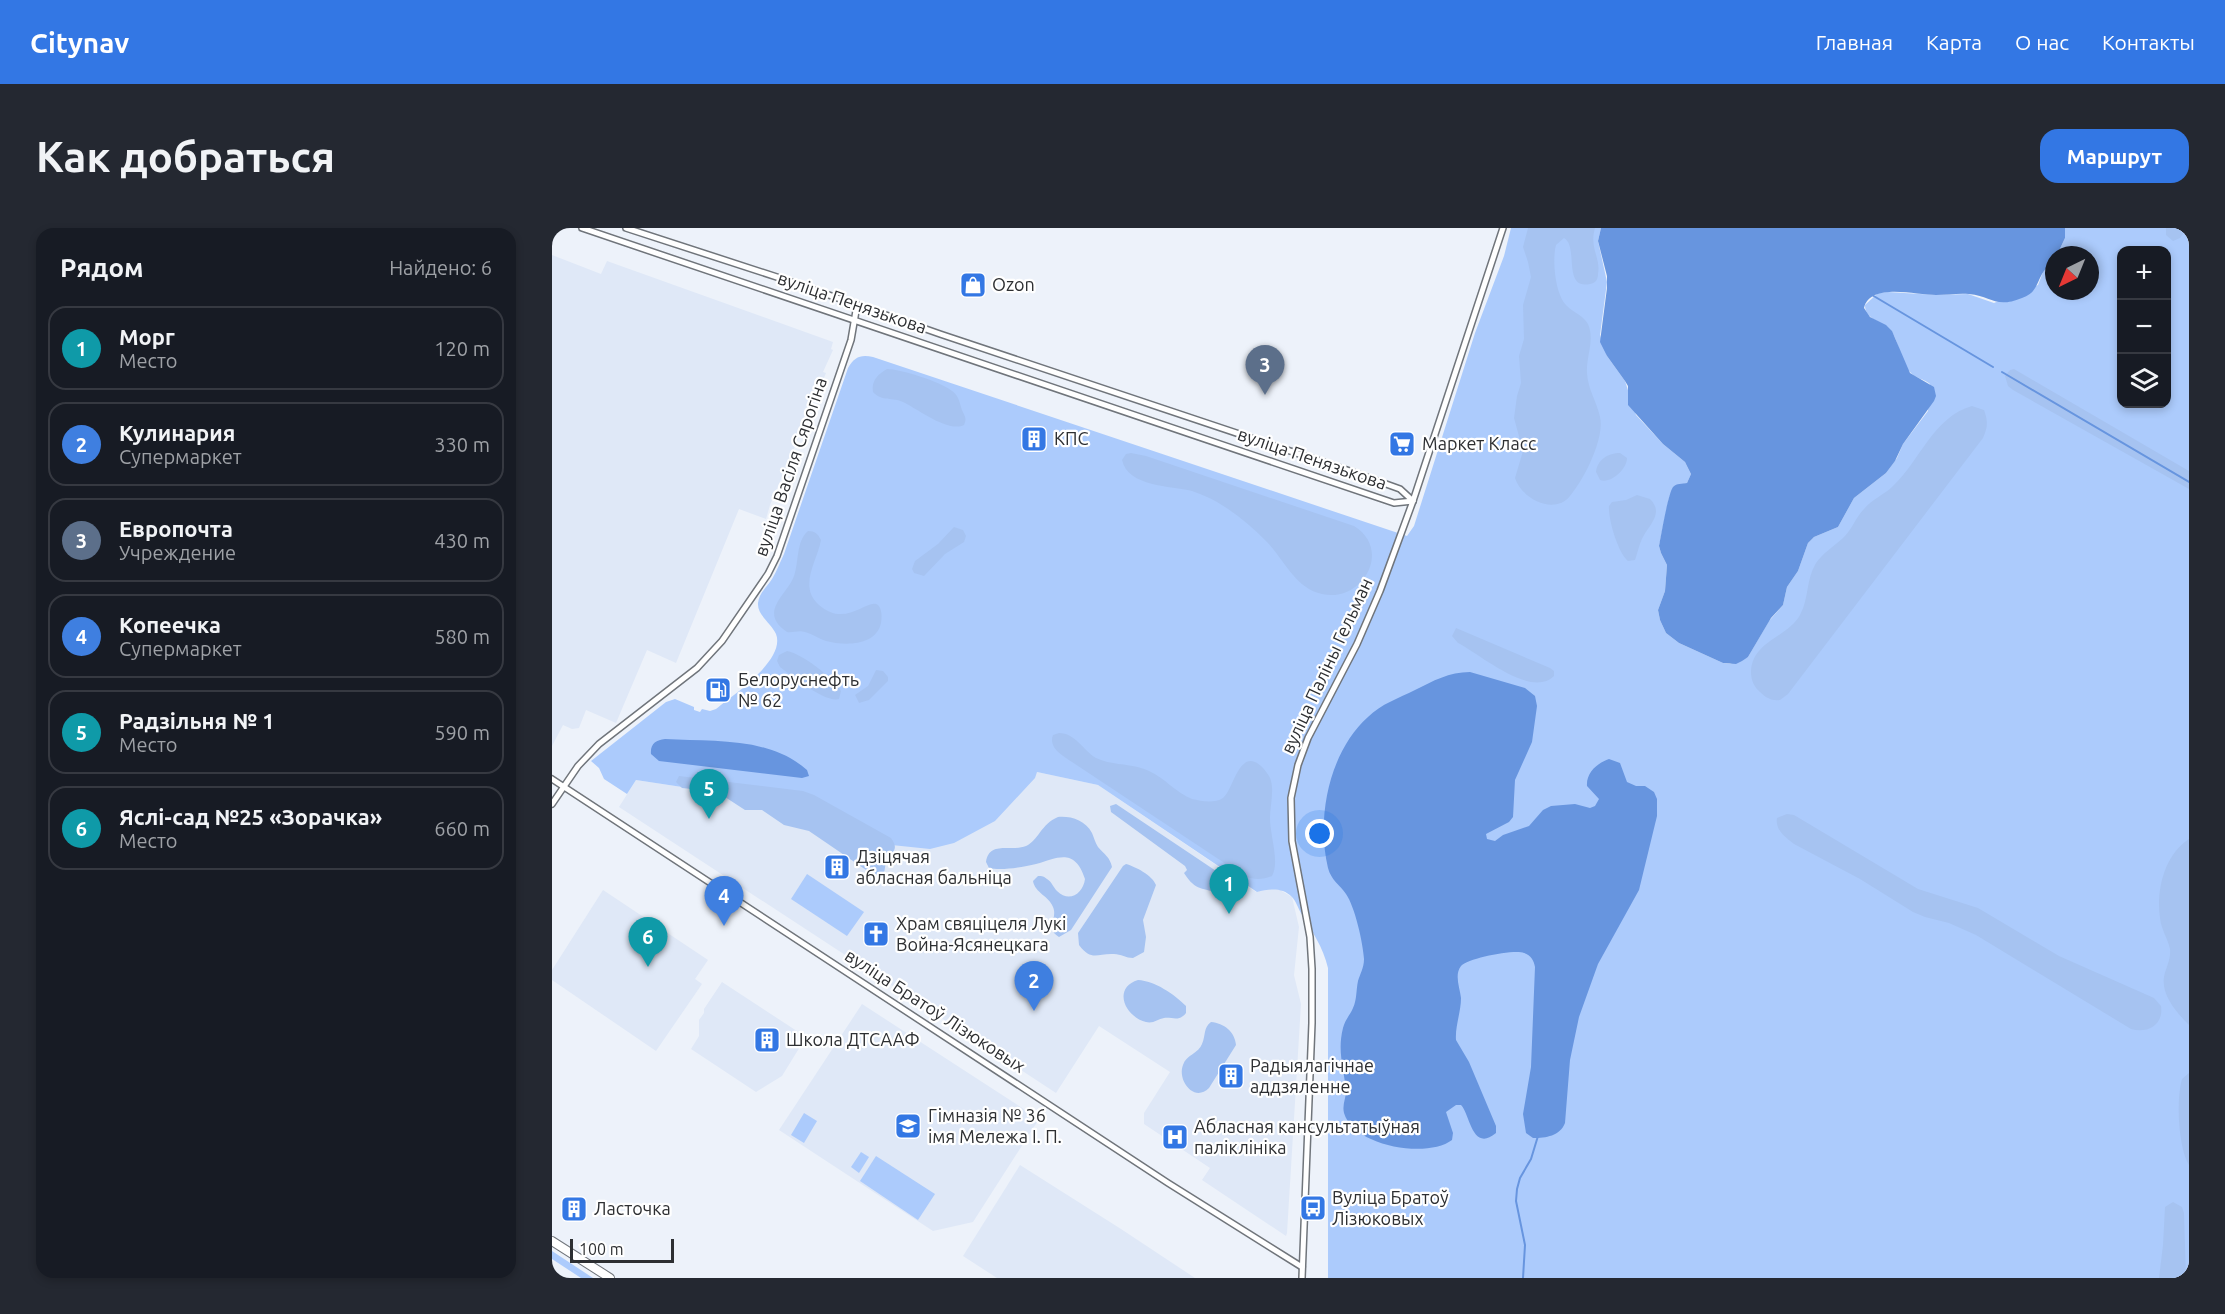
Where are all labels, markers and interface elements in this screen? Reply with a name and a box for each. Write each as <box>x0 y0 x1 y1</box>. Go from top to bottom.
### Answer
text: Citynav <box>30 27 129 58</box>
text: Главная <box>1816 30 1893 54</box>
text: Карта <box>1926 30 1982 54</box>
text: О нас <box>2015 30 2069 54</box>
text: Контакты <box>2102 30 2195 54</box>
button: Маршрут <box>2040 129 2189 183</box>
text: Как добраться <box>36 133 335 180</box>
north arrow <box>2045 246 2099 300</box>
map controls <box>2117 246 2171 408</box>
button: + <box>2117 246 2171 300</box>
text: Рядом <box>60 253 144 282</box>
text: Найдено: 6 <box>389 256 492 279</box>
street label: вуліца Пенязькова <box>775 267 929 337</box>
shop icon: Ozon <box>958 270 988 300</box>
place label: Ozon <box>992 274 1035 294</box>
button: − <box>2117 300 2171 354</box>
text: Морг <box>119 324 175 349</box>
text: 1 <box>76 337 87 360</box>
text: 120 m <box>434 337 490 360</box>
pin: 3 <box>1246 346 1284 395</box>
text: Место <box>119 349 178 372</box>
button: layers <box>2117 354 2171 408</box>
street label: вуліца Васіля Сярогіна <box>750 375 830 559</box>
text: Кулинария <box>119 420 235 445</box>
street label: вуліца Пенязькова <box>1235 423 1389 493</box>
building icon: КПС <box>1019 424 1049 454</box>
place label: КПС <box>1054 428 1088 448</box>
supermarket icon: Маркет Класс <box>1387 429 1417 459</box>
text: 2 <box>76 433 87 456</box>
text: 330 m <box>434 433 490 456</box>
place label: Маркет Класс <box>1422 433 1536 453</box>
text: Супермаркет <box>119 445 242 468</box>
text: Европочта <box>119 516 233 541</box>
text: 3 <box>76 529 87 552</box>
text: 430 m <box>434 529 490 552</box>
text: Учреждение <box>119 541 236 564</box>
street label: вуліца Паліны Гельман <box>1277 575 1376 757</box>
text: Копеечка <box>119 612 221 637</box>
text: 4 <box>76 625 87 648</box>
text: 580 m <box>434 625 490 648</box>
text: Супермаркет <box>119 637 242 660</box>
place label: Белоруснефть № 62 <box>738 669 859 710</box>
fuel station icon: Белоруснефть № 62 <box>703 675 733 705</box>
text: Радзільня № 1 <box>119 708 275 733</box>
text: 5 <box>76 721 87 744</box>
text: 590 m <box>434 721 490 744</box>
text: Место <box>119 733 178 756</box>
pin: 5 <box>690 770 728 819</box>
text: Яслі-сад №25 «Зорачка» <box>119 804 382 829</box>
text: 6 <box>76 817 87 840</box>
text: 660 m <box>434 817 490 840</box>
your location <box>1305 819 1334 848</box>
text: Место <box>119 829 178 852</box>
place label: Дзіцячая абласная бальніца <box>856 846 1012 887</box>
building icon: Дзіцячая абласная бальніца <box>822 852 852 882</box>
pin: 1 <box>1210 864 1248 914</box>
pin: 4 <box>704 876 744 926</box>
place label: Храм свяціцеля Лукі Война-Ясянецкага <box>896 913 1066 954</box>
pin: 6 <box>628 918 668 967</box>
church icon: Храм свяціцеля Лукі Война-Ясянецкага <box>861 919 891 949</box>
street label: вуліца Братоў Лізюковых <box>842 944 1029 1076</box>
pin: 2 <box>1014 962 1054 1011</box>
building icon: Школа ДТСААФ <box>752 1025 782 1055</box>
place label: Школа ДТСААФ <box>786 1029 920 1049</box>
place label: Радыялагічнае аддзяленне <box>1250 1055 1374 1096</box>
building icon: Радыялагічнае аддзяленне <box>1216 1061 1246 1091</box>
place label: Гімназія № 36 імя Мележа І. П. <box>928 1105 1062 1146</box>
school or university icon: Гімназія № 36 імя Мележа І. П. <box>893 1111 923 1141</box>
place label: Абласная кансультатыўная паліклініка <box>1194 1116 1420 1157</box>
hospital icon: Абласная кансультатыўная паліклініка <box>1160 1122 1190 1152</box>
place label: Вуліца Братоў Лізюковых <box>1332 1187 1449 1228</box>
bus stop icon: Вуліца Братоў Лізюковых <box>1298 1193 1328 1223</box>
building icon: Ласточка <box>559 1194 589 1224</box>
place label: Ласточка <box>594 1198 671 1218</box>
scale bar <box>570 1236 674 1264</box>
text: 100 m <box>579 1240 624 1258</box>

